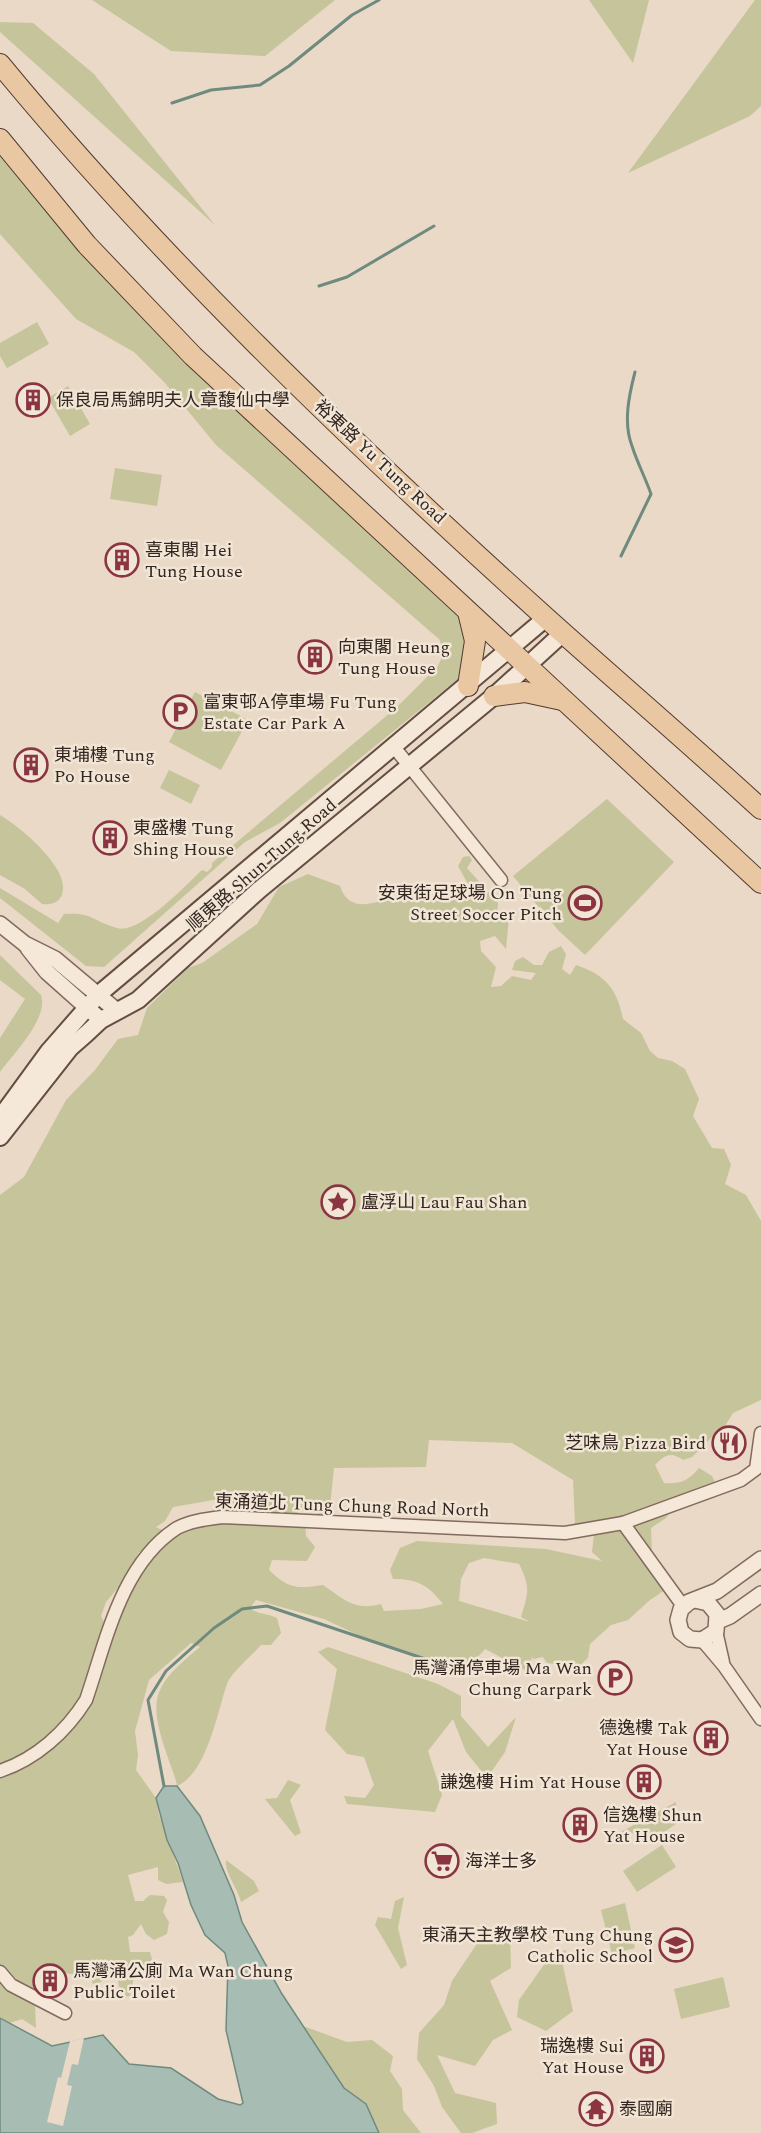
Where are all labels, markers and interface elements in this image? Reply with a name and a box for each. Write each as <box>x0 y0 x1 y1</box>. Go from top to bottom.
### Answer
building icon: 保良局馬錦明夫人章馥仙中學 <box>15 382 51 418</box>
place label: 保良局馬錦明夫人章馥仙中學 <box>56 387 290 414</box>
street label: 裕東路 Yu Tung Road <box>308 393 452 531</box>
place label: 喜東閣 Hei Tung House <box>145 537 243 585</box>
building icon: 喜東閣 Hei Tung House <box>104 542 140 578</box>
place label: 向東閣 Heung Tung House <box>338 634 450 682</box>
building icon: 向東閣 Heung Tung House <box>297 639 333 675</box>
place label: 富東邨A停車場 Fu Tung Estate Car Park A <box>203 689 397 737</box>
parking icon: 富東邨A停車場 Fu Tung Estate Car Park A <box>162 694 198 730</box>
place label: 東埔樓 Tung Po House <box>54 742 155 790</box>
building icon: 東埔樓 Tung Po House <box>13 747 49 783</box>
street label: 順東路 Shun Tung Road <box>181 792 343 938</box>
place label: 東盛樓 Tung Shing House <box>133 815 234 863</box>
building icon: 東盛樓 Tung Shing House <box>92 820 128 856</box>
place label: 安東街足球場 On Tung Street Soccer Pitch <box>378 880 562 928</box>
sports icon: 安東街足球場 On Tung Street Soccer Pitch <box>567 885 603 921</box>
place icon: 盧浮山 Lau Fau Shan <box>320 1184 356 1220</box>
place label: 盧浮山 Lau Fau Shan <box>361 1189 528 1216</box>
restaurant icon: 芝味鳥 Pizza Bird <box>711 1425 747 1461</box>
place label: 芝味鳥 Pizza Bird <box>565 1430 706 1457</box>
street label: 東涌道北 Tung Chung Road North <box>214 1488 490 1524</box>
place label: 馬灣涌停車場 Ma Wan Chung Carpark <box>412 1655 592 1703</box>
parking icon: 馬灣涌停車場 Ma Wan Chung Carpark <box>597 1660 633 1696</box>
place label: 德逸樓 Tak Yat House <box>599 1715 688 1763</box>
building icon: 德逸樓 Tak Yat House <box>693 1720 729 1756</box>
building icon: 謙逸樓 Him Yat House <box>626 1764 662 1800</box>
place label: 謙逸樓 Him Yat House <box>440 1769 621 1796</box>
place label: 信逸樓 Shun Yat House <box>603 1802 702 1850</box>
building icon: 信逸樓 Shun Yat House <box>562 1807 598 1843</box>
supermarket icon: 海洋士多 <box>424 1843 460 1879</box>
place label: 海洋士多 <box>465 1848 537 1875</box>
place label: 東涌天主教學校 Tung Chung Catholic School <box>422 1922 653 1970</box>
school or university icon: 東涌天主教學校 Tung Chung Catholic School <box>658 1927 694 1963</box>
place label: 馬灣涌公廁 Ma Wan Chung Public Toilet <box>73 1958 293 2006</box>
building icon: 馬灣涌公廁 Ma Wan Chung Public Toilet <box>32 1963 68 1999</box>
place label: 瑞逸樓 Sui Yat House <box>540 2033 624 2081</box>
building icon: 瑞逸樓 Sui Yat House <box>629 2038 665 2074</box>
temple icon: 泰國廟 <box>578 2091 614 2127</box>
place label: 泰國廟 <box>619 2096 673 2123</box>

